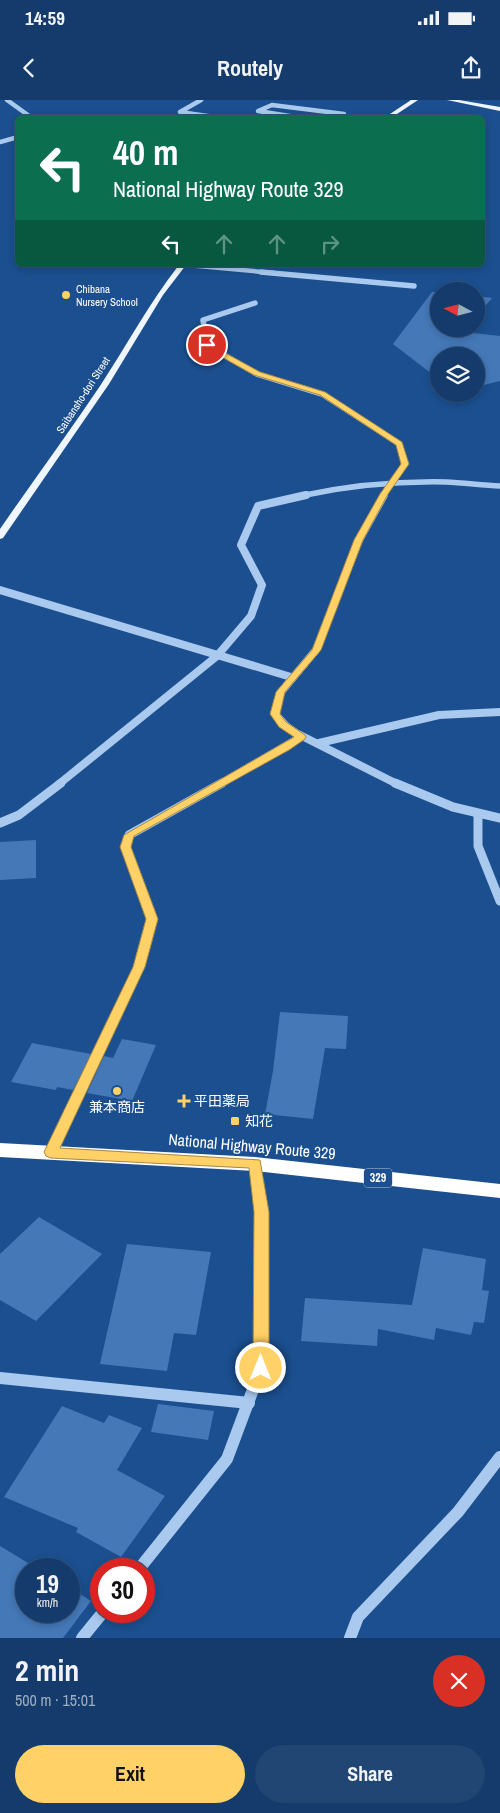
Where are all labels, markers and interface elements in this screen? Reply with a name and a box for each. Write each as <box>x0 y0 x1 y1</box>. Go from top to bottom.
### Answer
text: 14:59 <box>25 5 65 31</box>
text: Routely <box>217 53 283 83</box>
icon: back <box>15 54 43 82</box>
icon: share <box>457 54 485 82</box>
text: 40 m <box>113 129 178 176</box>
icon: left <box>30 135 95 200</box>
text: National Highway Route 329 <box>113 174 344 204</box>
icon: left <box>157 230 185 258</box>
icon: ahead <box>210 230 238 258</box>
icon: ahead <box>263 230 291 258</box>
icon: right <box>316 230 344 258</box>
place label: Chibana Nursery School <box>76 282 138 309</box>
north arrow <box>430 282 485 338</box>
map controls <box>430 282 485 402</box>
marker: Chibana Nursery School <box>60 289 72 301</box>
pin <box>186 324 228 366</box>
icon: arrive <box>193 331 221 359</box>
button: layers <box>430 347 485 402</box>
street label: Saibansho-dori Street <box>53 354 113 436</box>
marker: 兼本商店 <box>111 1085 123 1097</box>
place label: 平田薬局 <box>194 1092 250 1110</box>
marker: 平田薬局 <box>178 1095 190 1107</box>
place label: 兼本商店 <box>89 1098 145 1116</box>
place label: 知花 <box>245 1112 273 1130</box>
marker: 知花 <box>229 1115 241 1127</box>
street label: National Highway Route 329 <box>167 1128 337 1164</box>
road number: 329 <box>364 1168 392 1188</box>
position arrow <box>234 1341 286 1393</box>
speed limit sign: 30 <box>90 1558 155 1623</box>
text: 19 <box>36 1567 59 1601</box>
text: km/h <box>37 1595 58 1611</box>
text: 2 min <box>15 1650 79 1690</box>
button: close <box>433 1655 485 1707</box>
text: 500 m · 15:01 <box>15 1689 95 1711</box>
button: Exit <box>15 1745 245 1803</box>
button: Share <box>255 1745 485 1803</box>

